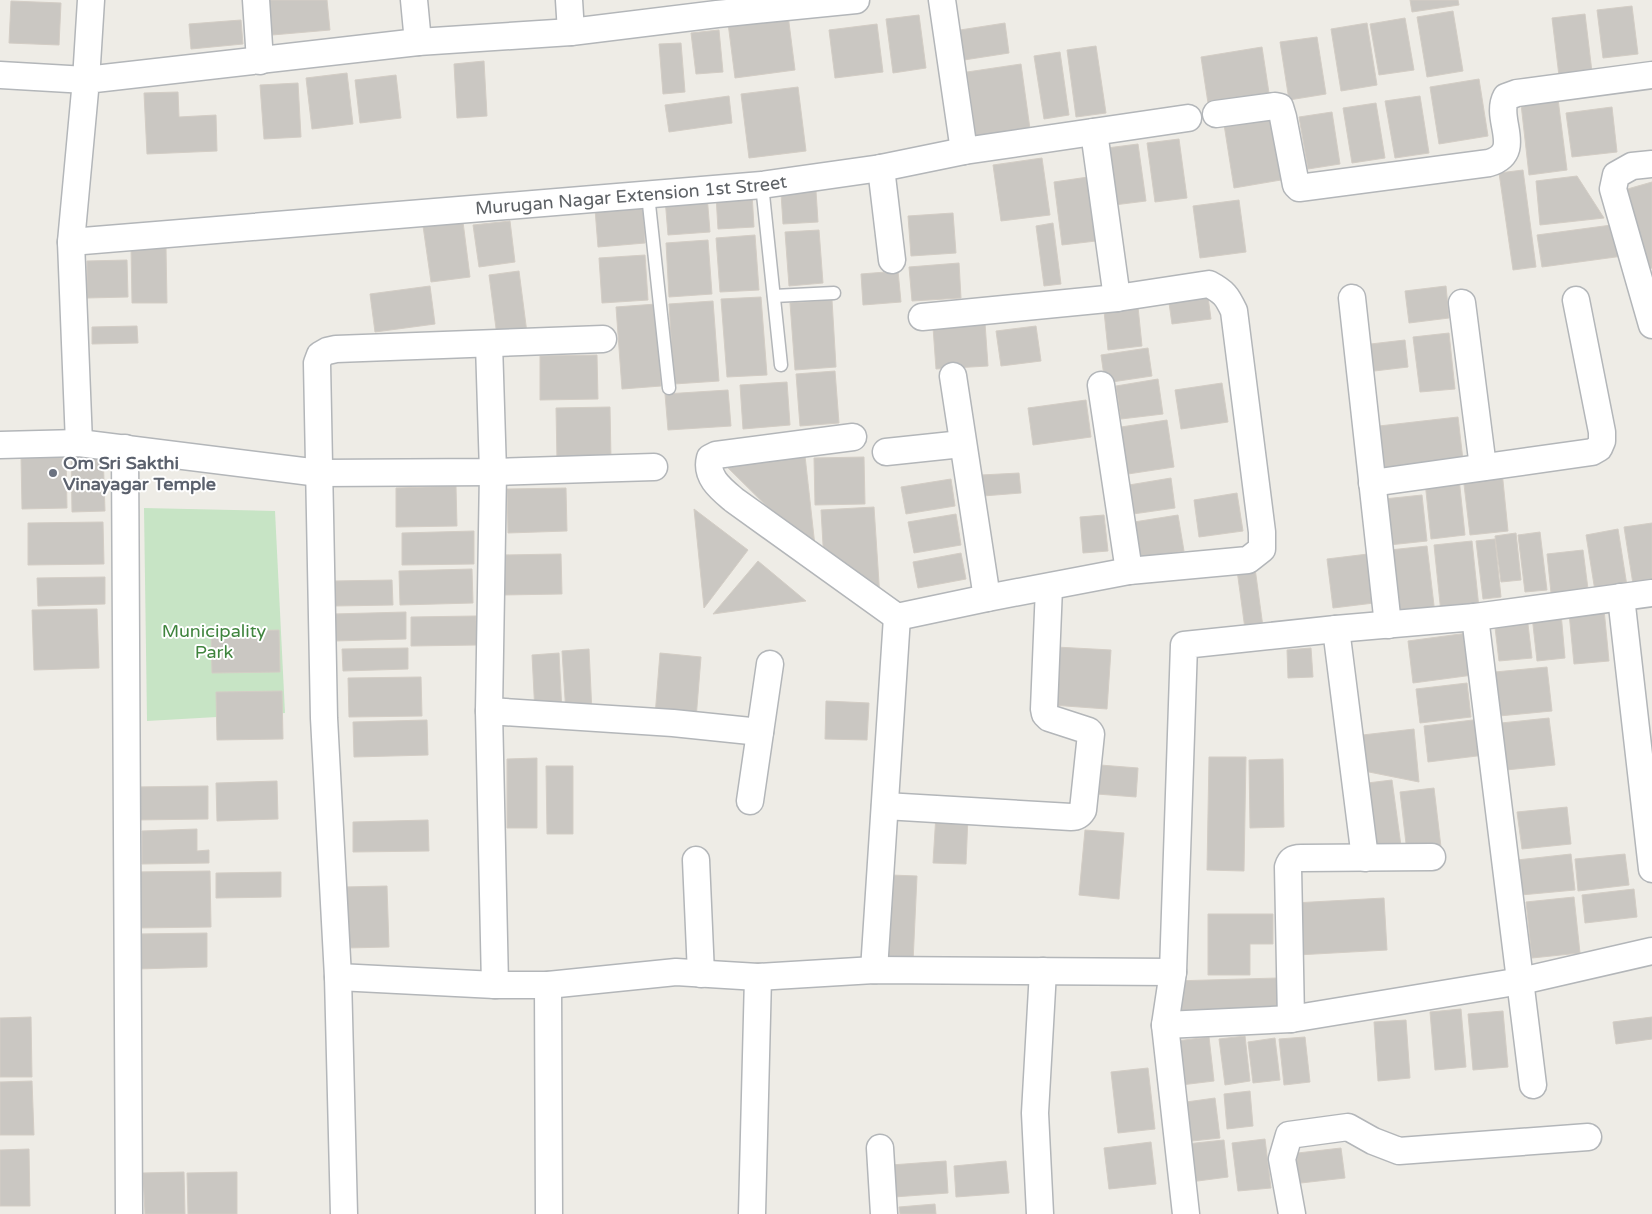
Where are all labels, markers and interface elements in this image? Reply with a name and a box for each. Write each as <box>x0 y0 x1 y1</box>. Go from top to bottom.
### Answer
street label: Murugan Nagar Extension 1st Street <box>474 171 788 220</box>
place label: Om Sri Sakthi Vinayagar Temple <box>63 452 216 495</box>
marker: Om Sri Sakthi Vinayagar Temple <box>47 467 59 479</box>
park label: Municipality Park <box>162 620 267 663</box>

